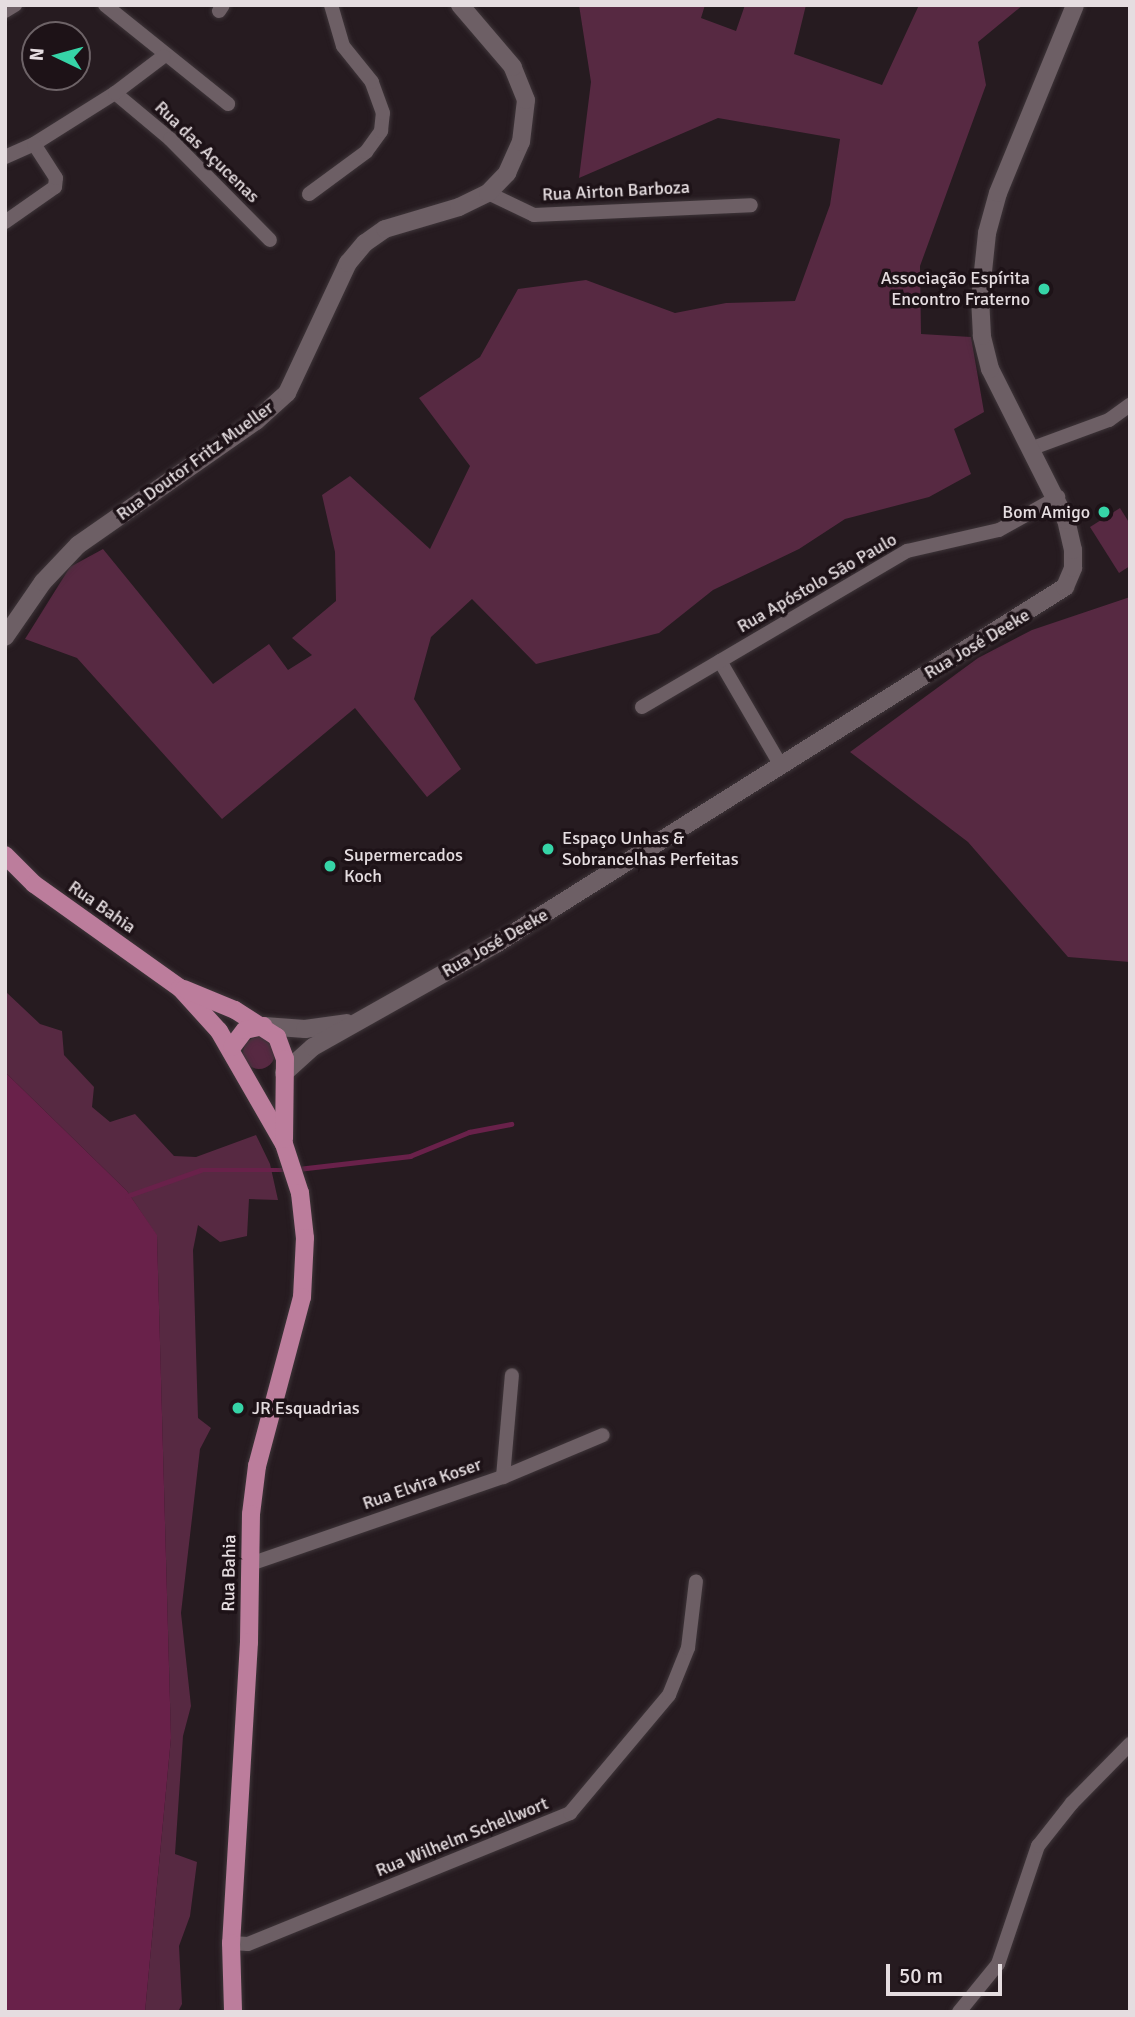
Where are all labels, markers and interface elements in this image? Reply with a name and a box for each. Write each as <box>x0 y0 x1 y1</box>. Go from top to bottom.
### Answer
north arrow <box>21 21 91 91</box>
text: N <box>25 47 50 62</box>
street label: Rua das Açucenas <box>150 97 264 207</box>
street label: Rua Airton Barboza <box>542 176 690 206</box>
place label: Associação Espírita Encontro Fraterno <box>881 268 1030 310</box>
marker: Associação Espírita Encontro Fraterno <box>1036 281 1052 297</box>
street label: Rua Doutor Fritz Mueller <box>112 397 278 525</box>
place label: Bom Amigo <box>1002 501 1090 523</box>
marker: Bom Amigo <box>1096 504 1112 520</box>
street label: Rua Apóstolo São Paulo <box>733 528 901 638</box>
street label: Rua José Deeke <box>920 604 1034 684</box>
place label: Espaço Unhas & Sobrancelhas Perfeitas <box>562 828 739 870</box>
marker: Espaço Unhas & Sobrancelhas Perfeitas <box>540 841 556 857</box>
place label: Supermercados Koch <box>344 845 463 888</box>
marker: Supermercados Koch <box>322 858 338 874</box>
street label: Rua Bahia <box>64 876 140 938</box>
street label: Rua José Deeke <box>438 904 552 982</box>
place label: JR Esquadrias <box>252 1397 360 1419</box>
marker: JR Esquadrias <box>230 1400 246 1416</box>
street label: Rua Elvira Koser <box>360 1454 484 1514</box>
street label: Rua Bahia <box>218 1534 240 1612</box>
street label: Rua Wilhelm Schellwort <box>373 1792 551 1882</box>
scale bar <box>890 1951 1006 1995</box>
text: 50 m <box>899 1963 943 1989</box>

